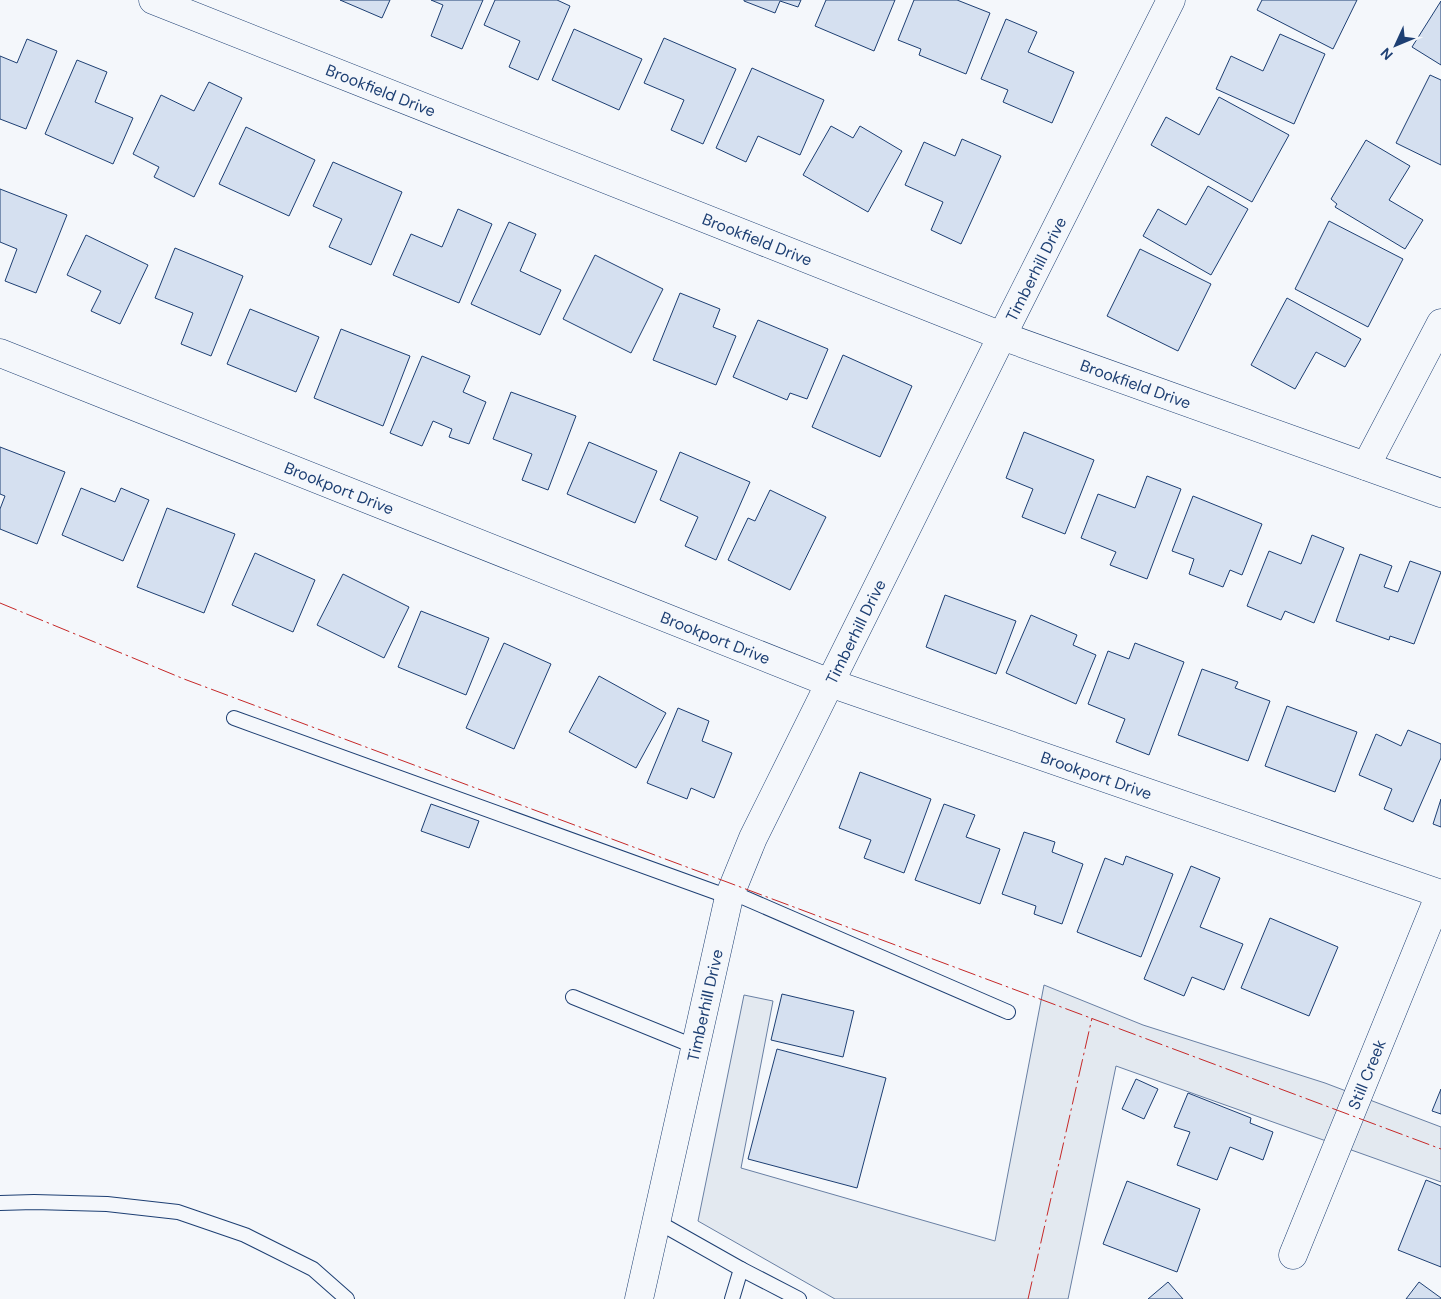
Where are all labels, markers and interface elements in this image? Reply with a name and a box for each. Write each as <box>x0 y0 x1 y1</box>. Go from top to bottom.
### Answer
north arrow <box>1371 20 1421 70</box>
text: N <box>1377 44 1397 64</box>
street label: Brookfield Drive <box>323 59 439 122</box>
street label: Brookfield Drive <box>699 208 815 271</box>
street label: Timberhill Drive <box>1001 213 1071 325</box>
street label: Brookfield Drive <box>1077 355 1194 414</box>
street label: Brookport Drive <box>281 457 397 520</box>
street label: Timberhill Drive <box>821 576 891 688</box>
street label: Brookport Drive <box>657 607 773 669</box>
street label: Brookport Drive <box>1038 747 1155 804</box>
street label: Timberhill Drive <box>682 947 728 1064</box>
street label: Still Creek <box>1343 1036 1391 1113</box>

